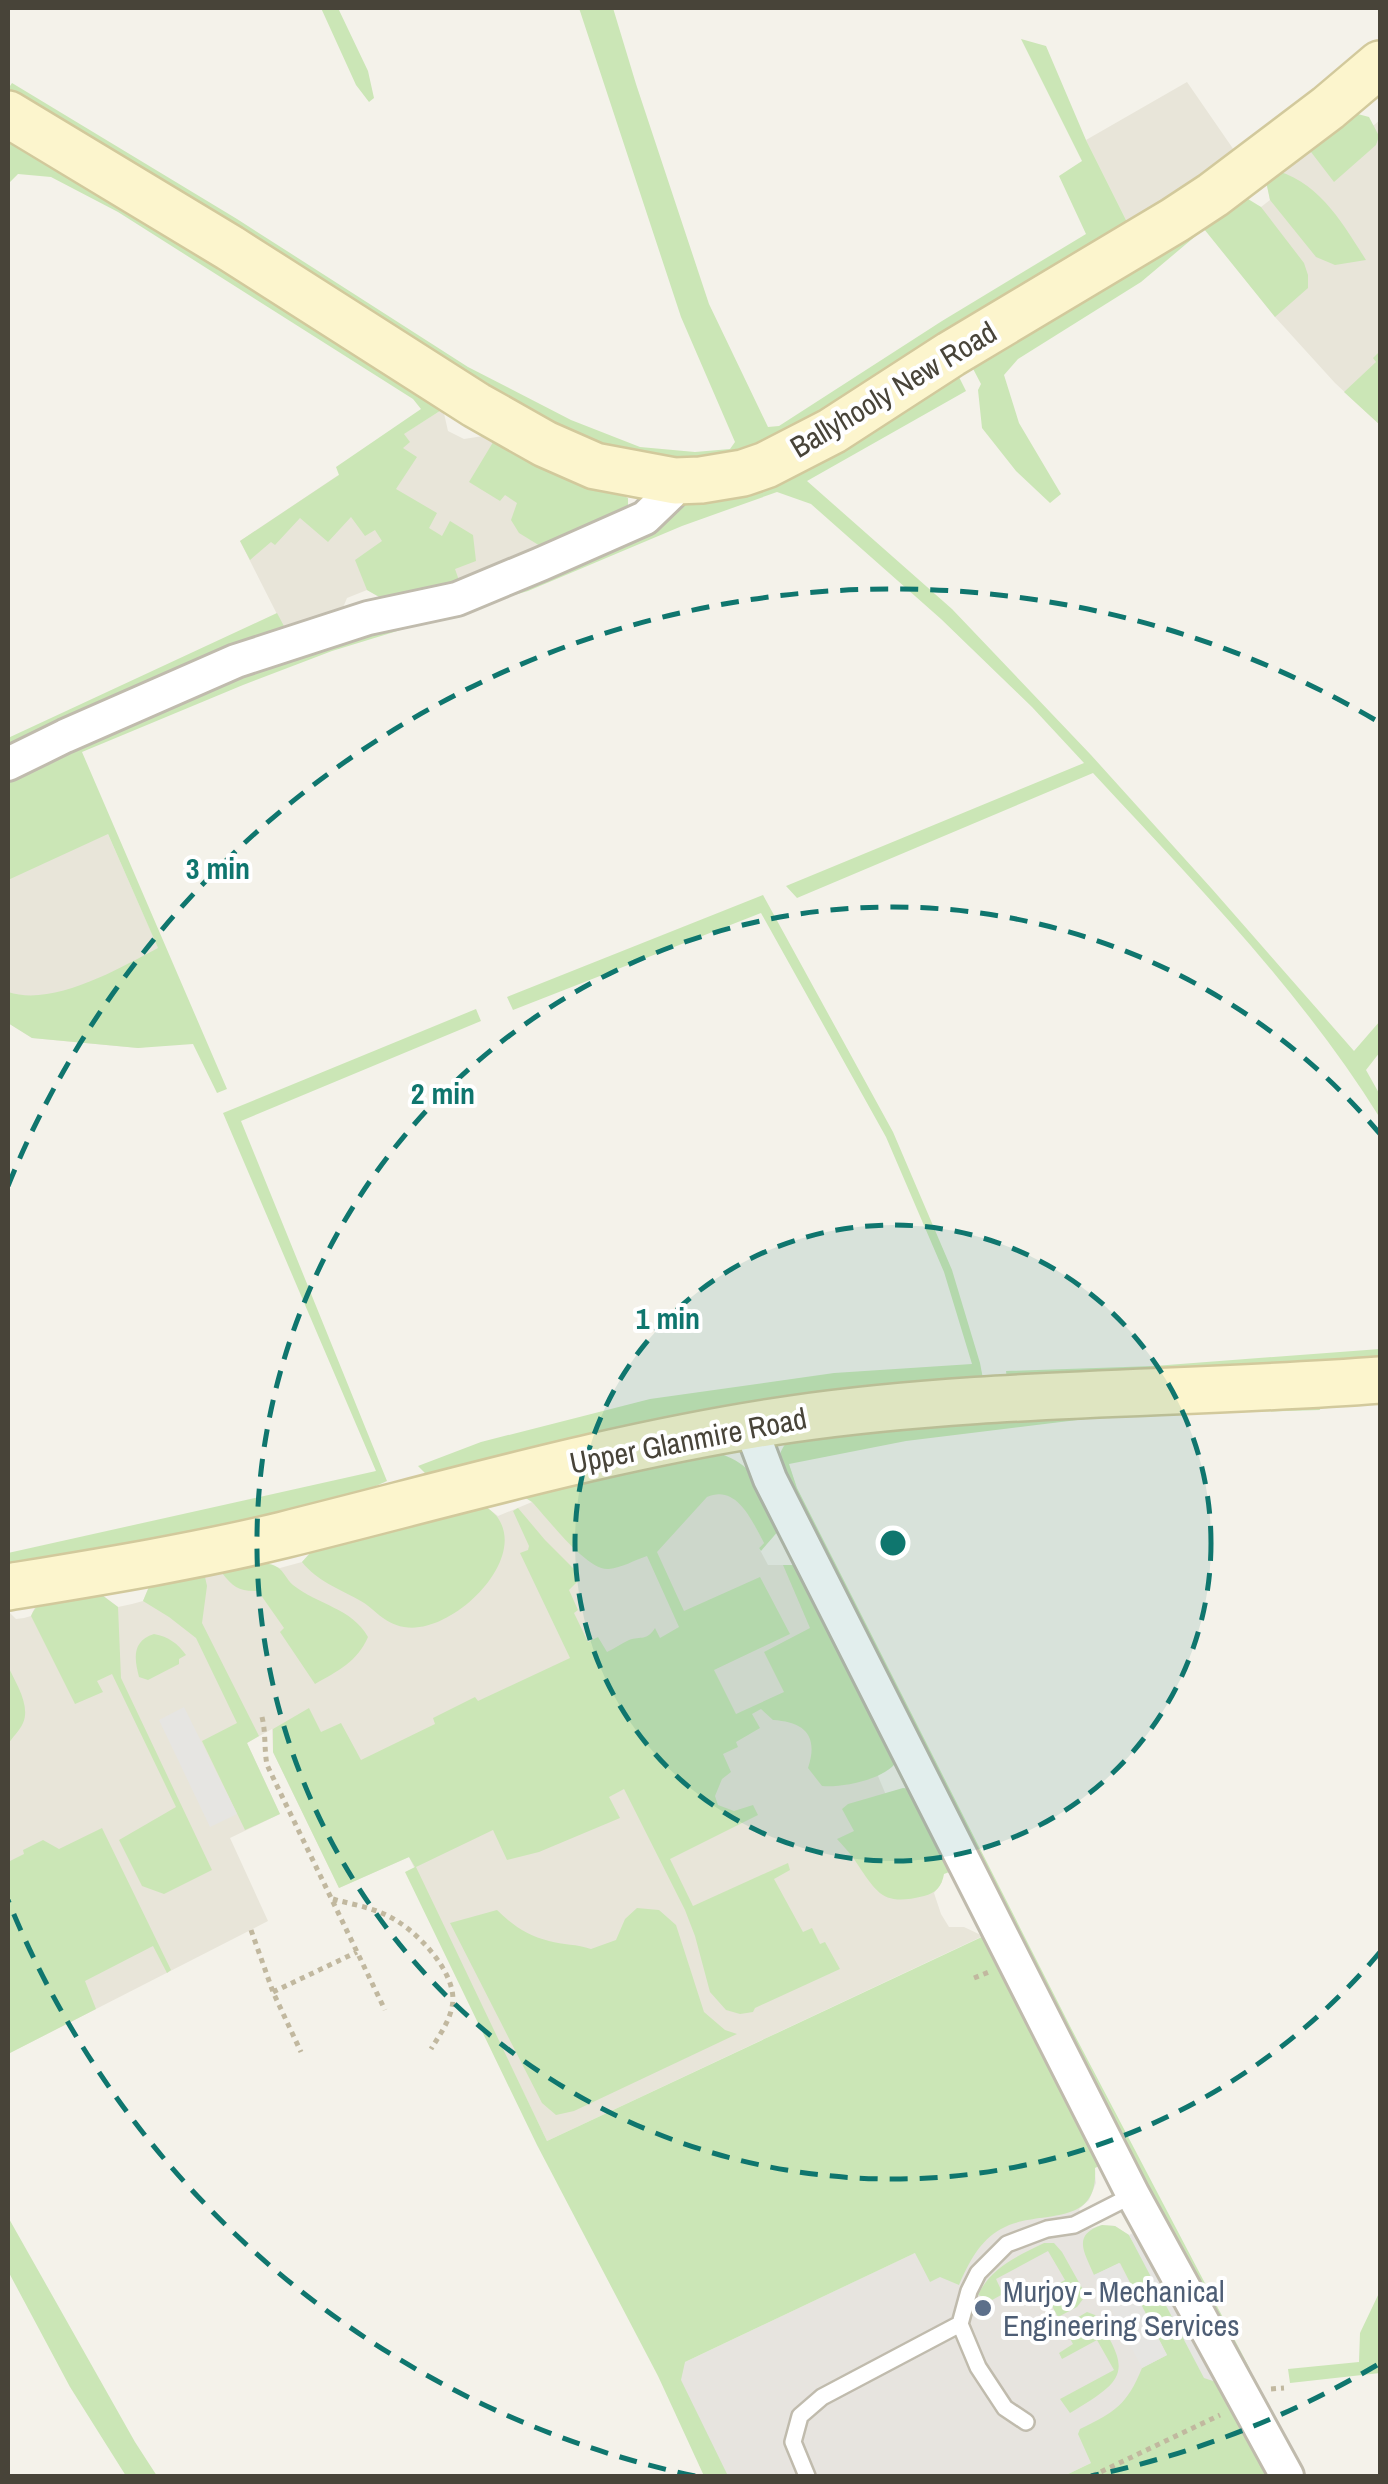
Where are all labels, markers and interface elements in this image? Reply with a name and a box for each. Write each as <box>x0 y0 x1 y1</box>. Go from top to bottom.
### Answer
street label: Ballyhooly New Road <box>782 312 1004 466</box>
text: 3 min <box>186 848 250 888</box>
text: 2 min <box>411 1073 475 1113</box>
text: 1 min <box>636 1298 700 1338</box>
street label: Upper Glanmire Road <box>566 1397 810 1483</box>
centre of rings <box>875 1525 911 1561</box>
place label: Murjoy - Mechanical Engineering Services <box>1003 2271 1240 2345</box>
marker: Murjoy - Mechanical Engineering Services <box>972 2297 994 2319</box>

